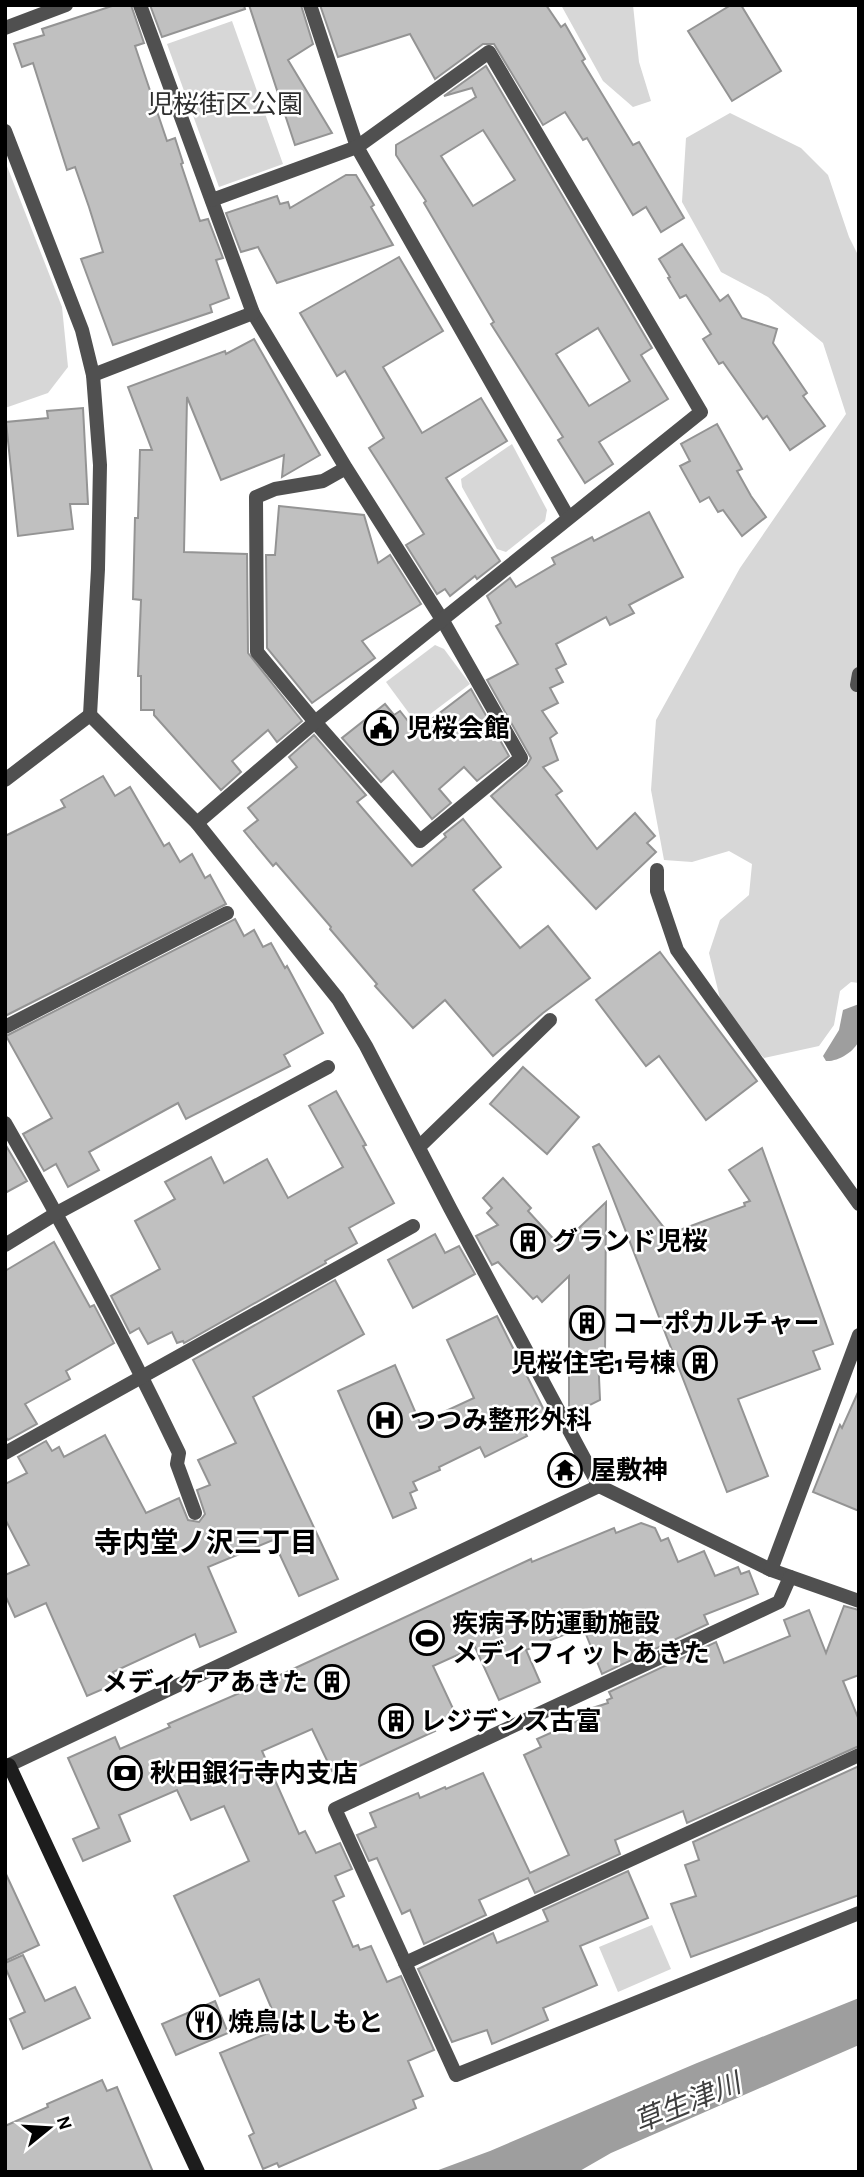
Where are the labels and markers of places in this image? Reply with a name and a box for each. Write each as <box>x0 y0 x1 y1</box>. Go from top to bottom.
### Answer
public building icon: 児桜会館 <box>362 709 400 747</box>
place label: 児桜会館 <box>406 714 510 742</box>
building icon: グランド児桜 <box>509 1222 547 1260</box>
place label: グランド児桜 <box>552 1227 708 1255</box>
building icon: コーポカルチャー <box>568 1304 606 1342</box>
place label: コーポカルチャー <box>612 1309 820 1337</box>
building icon: 児桜住宅1号棟 <box>681 1344 719 1382</box>
place label: 児桜住宅1号棟 <box>511 1349 676 1377</box>
hospital icon: つつみ整形外科 <box>366 1401 404 1439</box>
place label: つつみ整形外科 <box>410 1406 592 1434</box>
temple icon: 屋敷神 <box>546 1451 584 1489</box>
place label: 屋敷神 <box>590 1456 668 1484</box>
place label: 疾病予防運動施設 メディフィットあきた <box>452 1609 710 1667</box>
sports icon: 疾病予防運動施設 メディフィットあきた <box>408 1619 446 1657</box>
building icon: メディケアあきた <box>313 1663 351 1701</box>
place label: メディケアあきた <box>102 1668 308 1696</box>
building icon: レジデンス古富 <box>377 1702 415 1740</box>
place label: レジデンス古富 <box>420 1707 601 1735</box>
bank icon: 秋田銀行寺内支店 <box>106 1754 144 1792</box>
place label: 秋田銀行寺内支店 <box>150 1759 358 1787</box>
restaurant icon: 焼鳥はしもと <box>185 2003 223 2041</box>
place label: 焼鳥はしもと <box>228 2008 383 2036</box>

